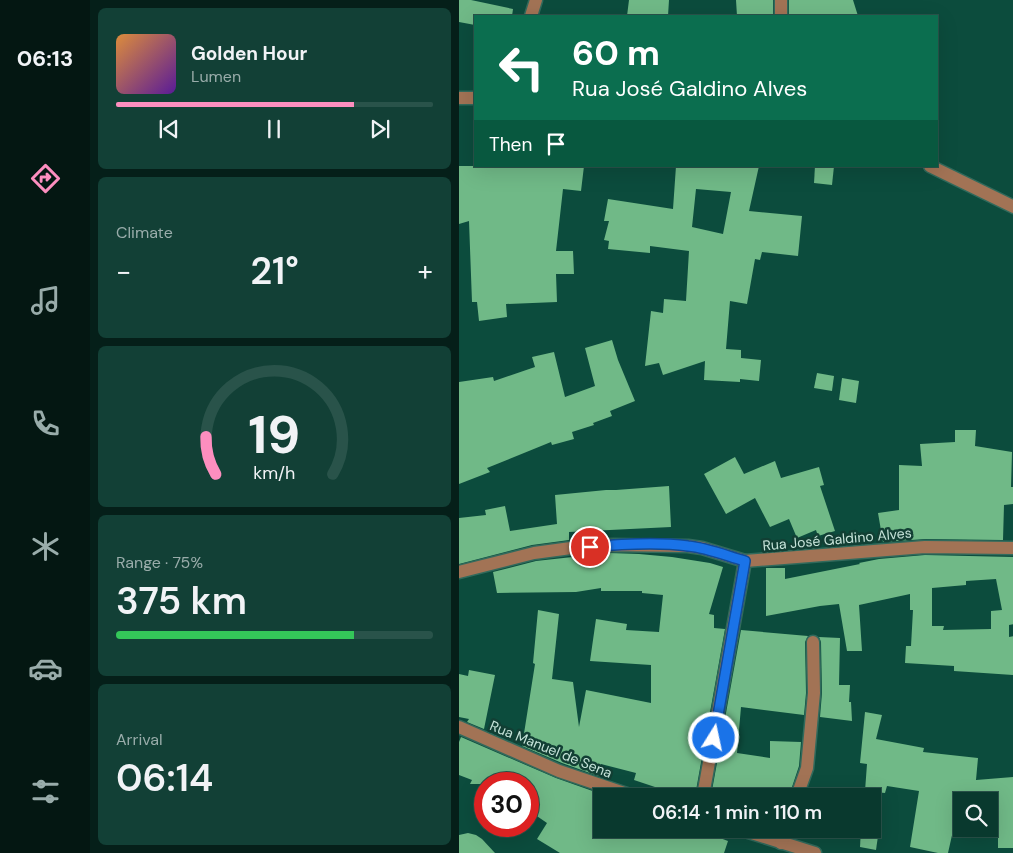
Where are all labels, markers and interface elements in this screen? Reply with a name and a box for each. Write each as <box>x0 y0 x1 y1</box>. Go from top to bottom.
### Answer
text: 60 m <box>572 30 660 76</box>
icon: left <box>489 35 554 100</box>
text: Golden Hour <box>191 41 307 66</box>
text: 06:13 <box>17 44 73 73</box>
text: Lumen <box>191 66 241 87</box>
text: Rua José Galdino Alves <box>572 74 807 103</box>
icon: previous <box>155 115 183 143</box>
icon: pause <box>260 115 288 143</box>
icon: next <box>366 115 394 143</box>
icon: arrive <box>542 130 570 158</box>
text: Then <box>489 132 532 157</box>
icon: directions <box>28 161 63 196</box>
text: Climate <box>116 222 173 243</box>
text: 21° <box>250 246 299 296</box>
text: − <box>116 253 131 290</box>
text: + <box>418 253 433 290</box>
icon: music <box>28 283 63 318</box>
text: 19 <box>249 401 300 469</box>
icon: phone <box>28 406 63 441</box>
text: km/h <box>253 461 296 485</box>
street label: Rua José Galdino Alves <box>762 524 912 554</box>
pin <box>569 526 611 568</box>
icon: climate <box>28 529 63 564</box>
icon: arrive <box>576 533 604 561</box>
text: Range · 75% <box>116 552 203 573</box>
text: 375 km <box>116 576 247 626</box>
icon: car <box>28 651 63 686</box>
position arrow <box>687 711 739 763</box>
street label: Rua Manuel de Sena <box>487 716 615 782</box>
text: Arrival <box>116 729 163 750</box>
text: 06:14 <box>116 753 213 803</box>
speed limit sign: 30 <box>474 772 539 837</box>
icon: filters <box>28 774 63 809</box>
map controls <box>953 792 998 837</box>
button: search <box>953 792 998 837</box>
text: 06:14 · 1 min · 110 m <box>652 800 822 825</box>

